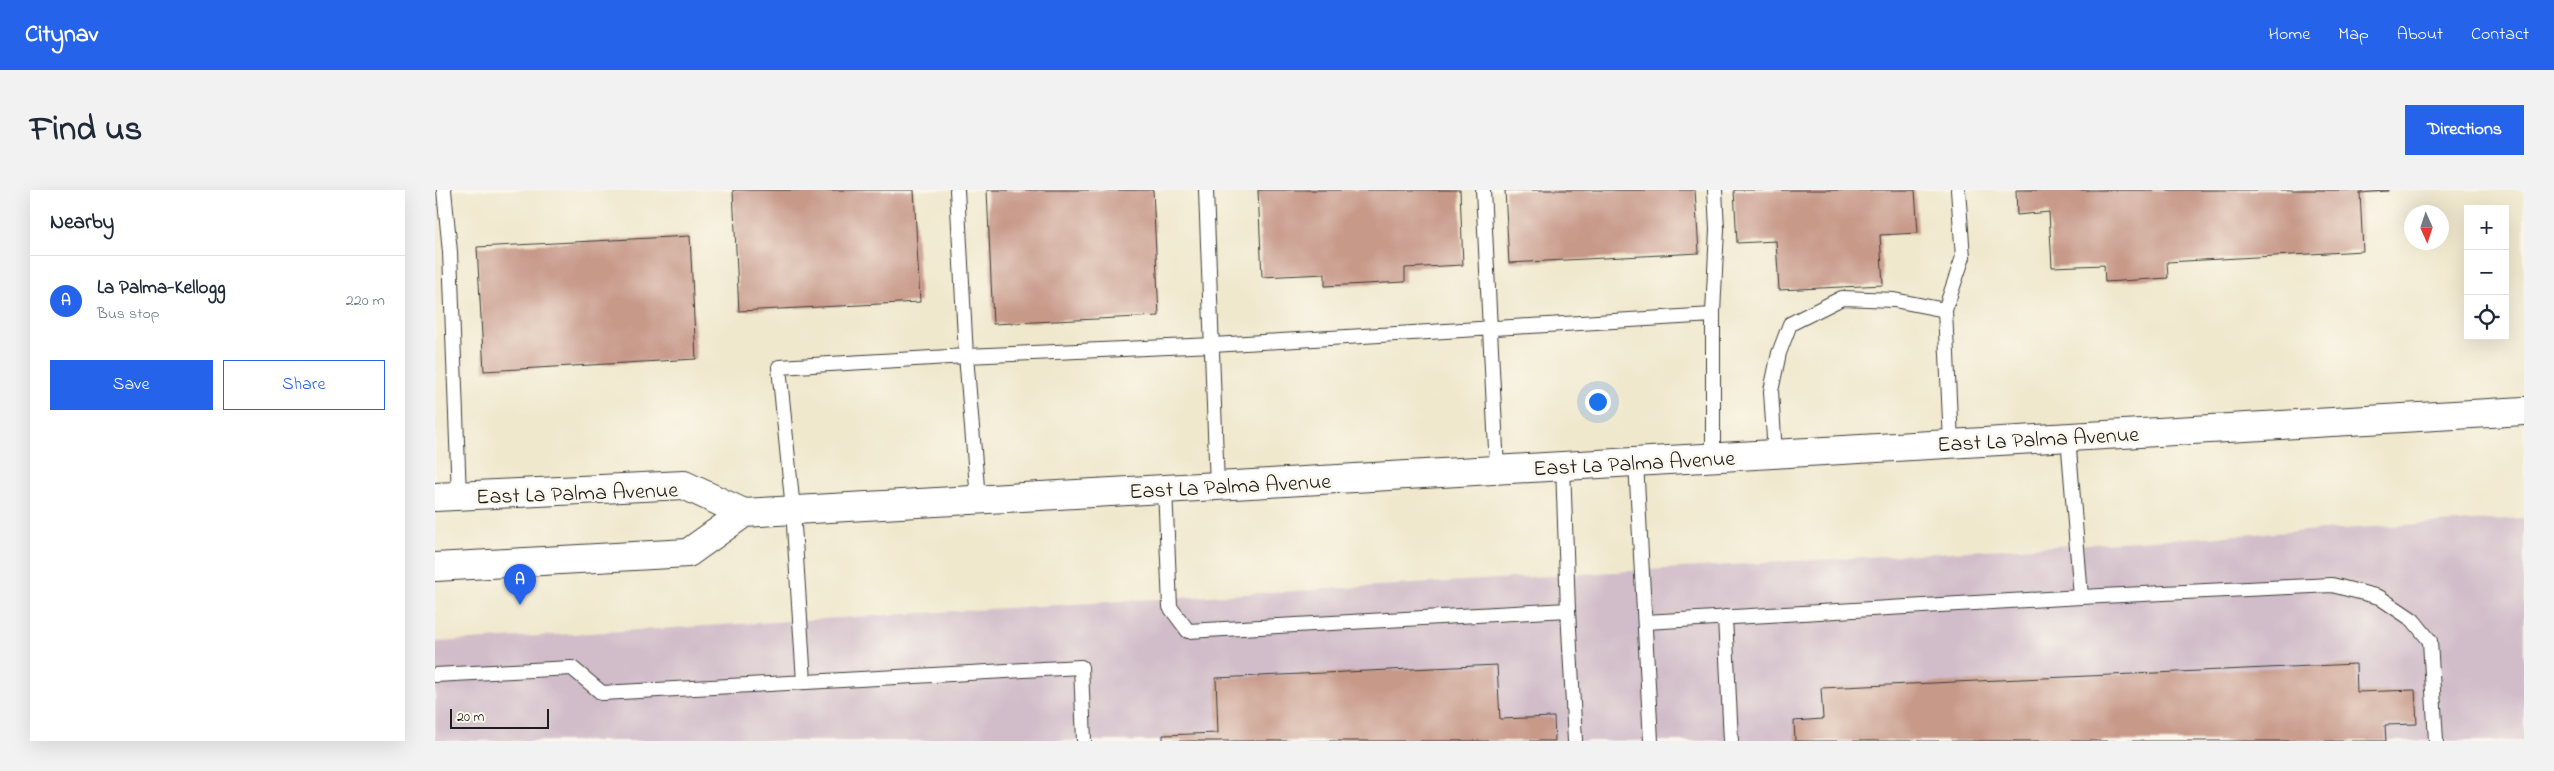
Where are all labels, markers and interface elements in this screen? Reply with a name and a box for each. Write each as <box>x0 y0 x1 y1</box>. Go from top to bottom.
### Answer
text: Citynav <box>25 18 98 53</box>
text: Home <box>2269 22 2310 48</box>
text: Map <box>2338 22 2369 48</box>
text: About <box>2397 22 2443 48</box>
text: Contact <box>2471 22 2529 48</box>
text: Find us <box>30 105 142 156</box>
button: Directions <box>2405 105 2524 155</box>
north arrow <box>2404 205 2449 250</box>
map controls <box>2464 205 2509 340</box>
button: + <box>2464 205 2509 250</box>
text: Nearby <box>50 208 114 238</box>
button: − <box>2464 250 2509 295</box>
text: La Palma-Kellogg <box>97 275 226 302</box>
text: A <box>61 289 71 313</box>
text: 220 m <box>346 289 385 313</box>
button: locate <box>2464 295 2509 340</box>
text: Bus stop <box>97 302 160 326</box>
button: Save <box>50 360 213 410</box>
button: Share <box>223 360 385 410</box>
your location <box>1585 389 1611 415</box>
street label: East La Palma Avenue <box>1936 420 2140 462</box>
street label: East La Palma Avenue <box>1532 444 1736 486</box>
street label: East La Palma Avenue <box>1128 467 1332 509</box>
street label: East La Palma Avenue <box>476 475 679 515</box>
pin: A <box>504 564 536 605</box>
scale bar <box>450 706 549 729</box>
text: 20 m <box>457 707 484 728</box>

